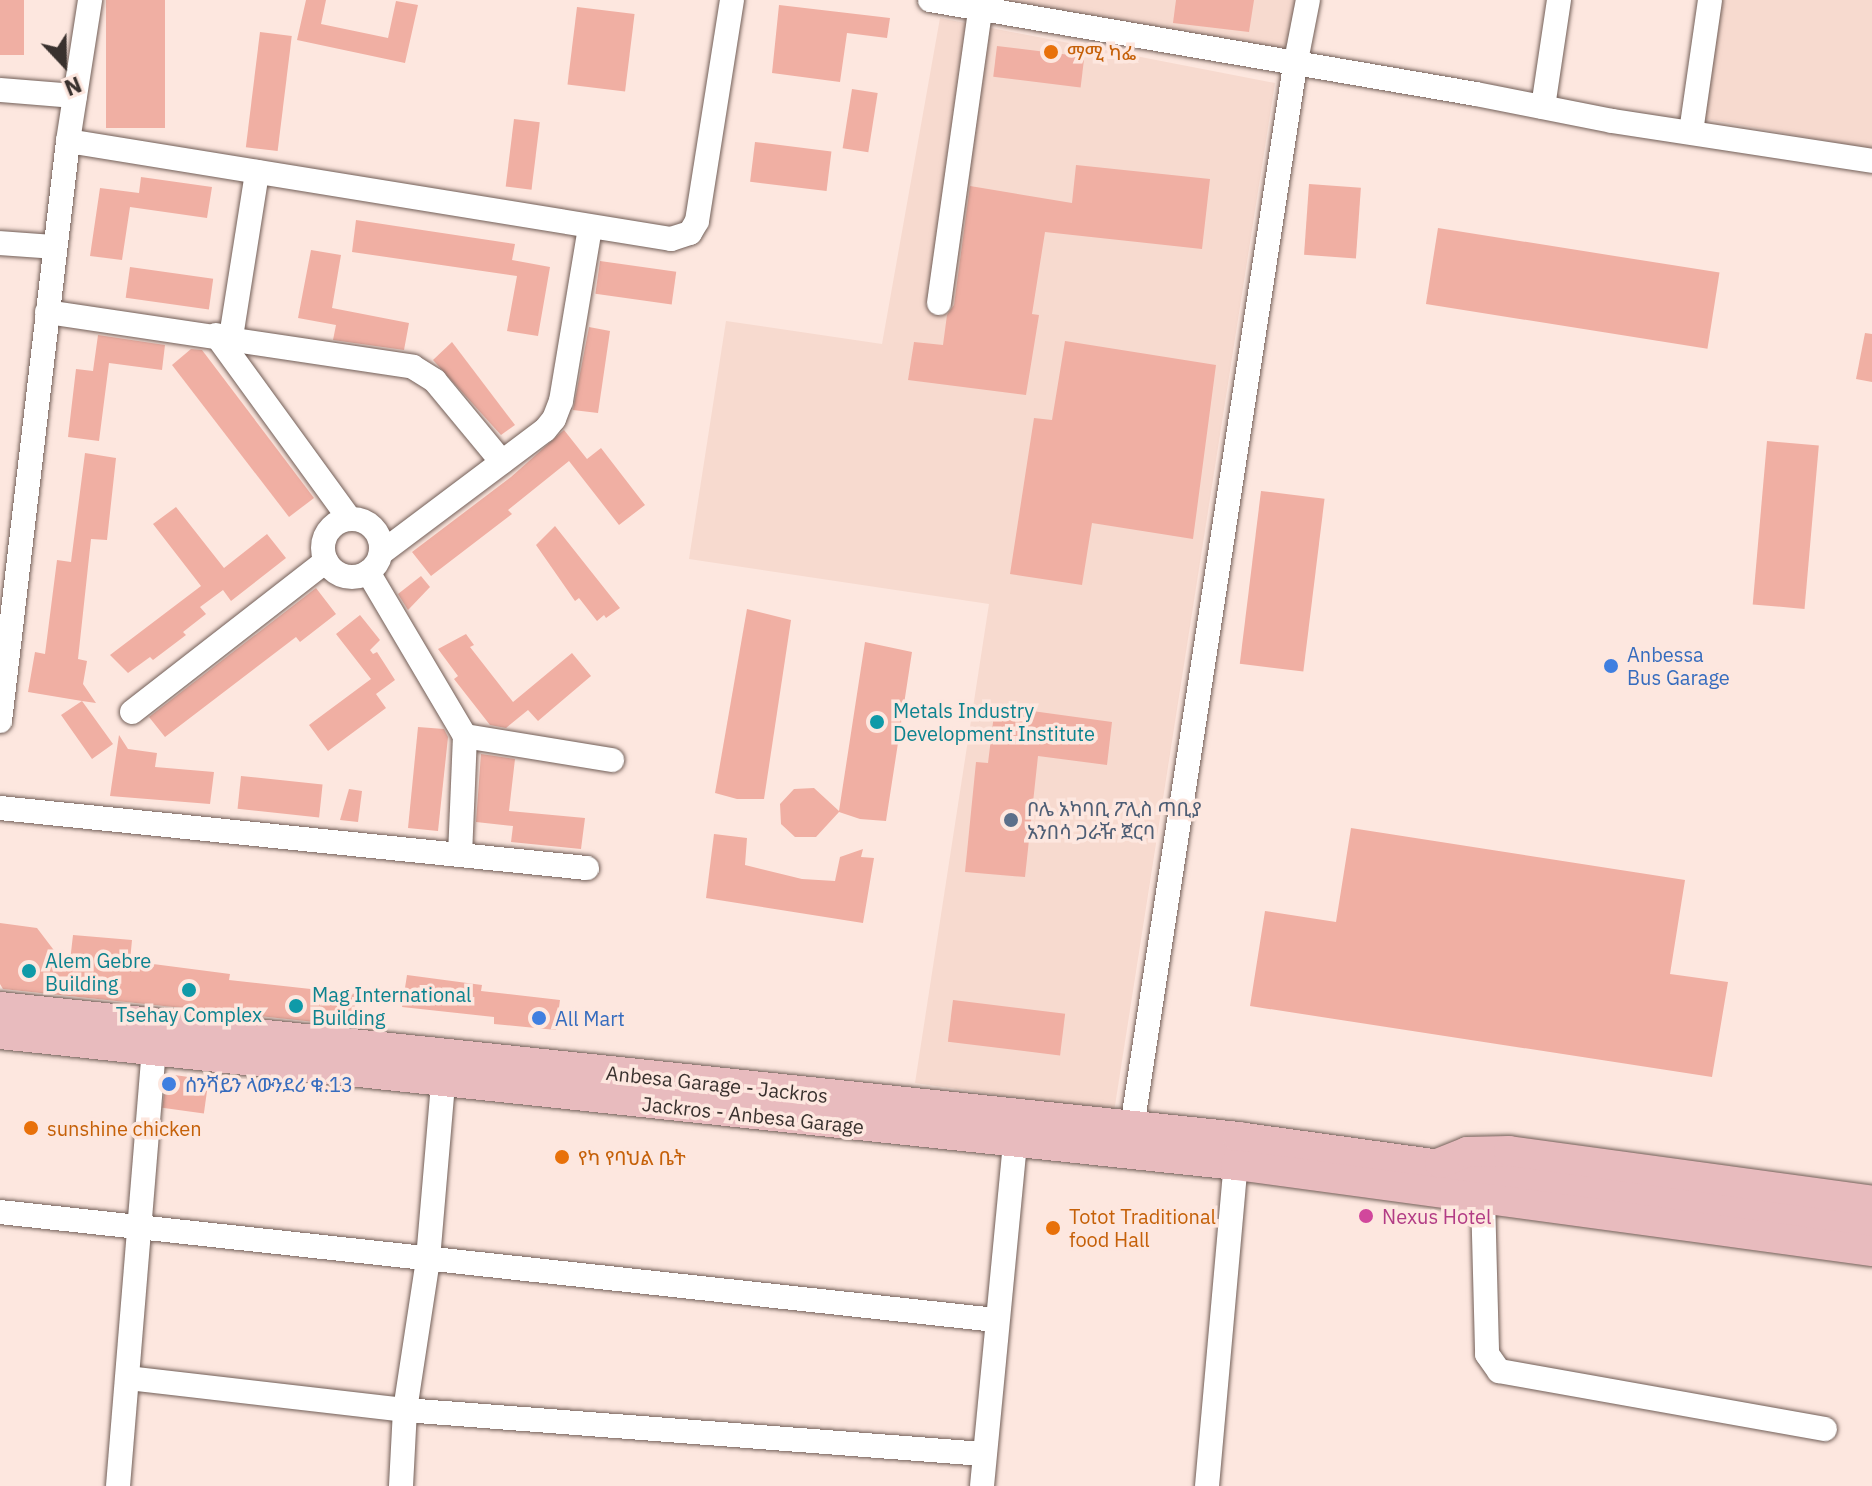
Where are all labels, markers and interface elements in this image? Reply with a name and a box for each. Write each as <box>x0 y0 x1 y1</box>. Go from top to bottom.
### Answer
north arrow <box>24 24 104 104</box>
place label: ማሚ ካፌ <box>1067 40 1136 64</box>
marker: ማሚ ካፌ <box>1042 43 1060 61</box>
text: N <box>60 70 86 103</box>
place label: Anbessa Bus Garage <box>1627 642 1730 689</box>
marker: Anbessa Bus Garage <box>1602 657 1620 675</box>
place label: Metals Industry Development Institute <box>893 698 1095 745</box>
marker: Metals Industry Development Institute <box>868 713 886 731</box>
place label: ቦሌ አካባቢ ፖሊስ ጣቢያ አንበሳ ጋራዥ ጀርባ <box>1027 796 1202 843</box>
marker: ቦሌ አካባቢ ፖሊስ ጣቢያ አንበሳ ጋራዥ ጀርባ <box>1002 811 1020 829</box>
place label: Alem Gebre Building <box>45 948 151 995</box>
marker: Alem Gebre Building <box>20 962 38 980</box>
marker: Tsehay Complex <box>180 981 198 999</box>
place label: Mag International Building <box>312 982 472 1029</box>
marker: Mag International Building <box>287 997 305 1015</box>
place label: Tsehay Complex <box>116 1002 262 1026</box>
place label: All Mart <box>555 1006 625 1030</box>
marker: All Mart <box>530 1009 548 1027</box>
street label: Anbesa Garage - Jackros <box>605 1060 829 1108</box>
place label: ሰንሻይን ላውንደሪ ቁ.13 <box>185 1072 353 1096</box>
marker: ሰንሻይን ላውንደሪ ቁ.13 <box>160 1075 178 1093</box>
street label: Jackros - Anbesa Garage <box>641 1091 865 1139</box>
place label: sunshine chicken <box>47 1116 202 1140</box>
marker: sunshine chicken <box>22 1119 40 1137</box>
place label: የካ የባህል ቤት <box>578 1145 686 1169</box>
marker: የካ የባህል ቤት <box>553 1148 571 1166</box>
place label: Totot Traditional food Hall <box>1069 1204 1216 1251</box>
place label: Nexus Hotel <box>1382 1204 1492 1228</box>
marker: Nexus Hotel <box>1357 1207 1375 1225</box>
marker: Totot Traditional food Hall <box>1044 1219 1062 1237</box>

